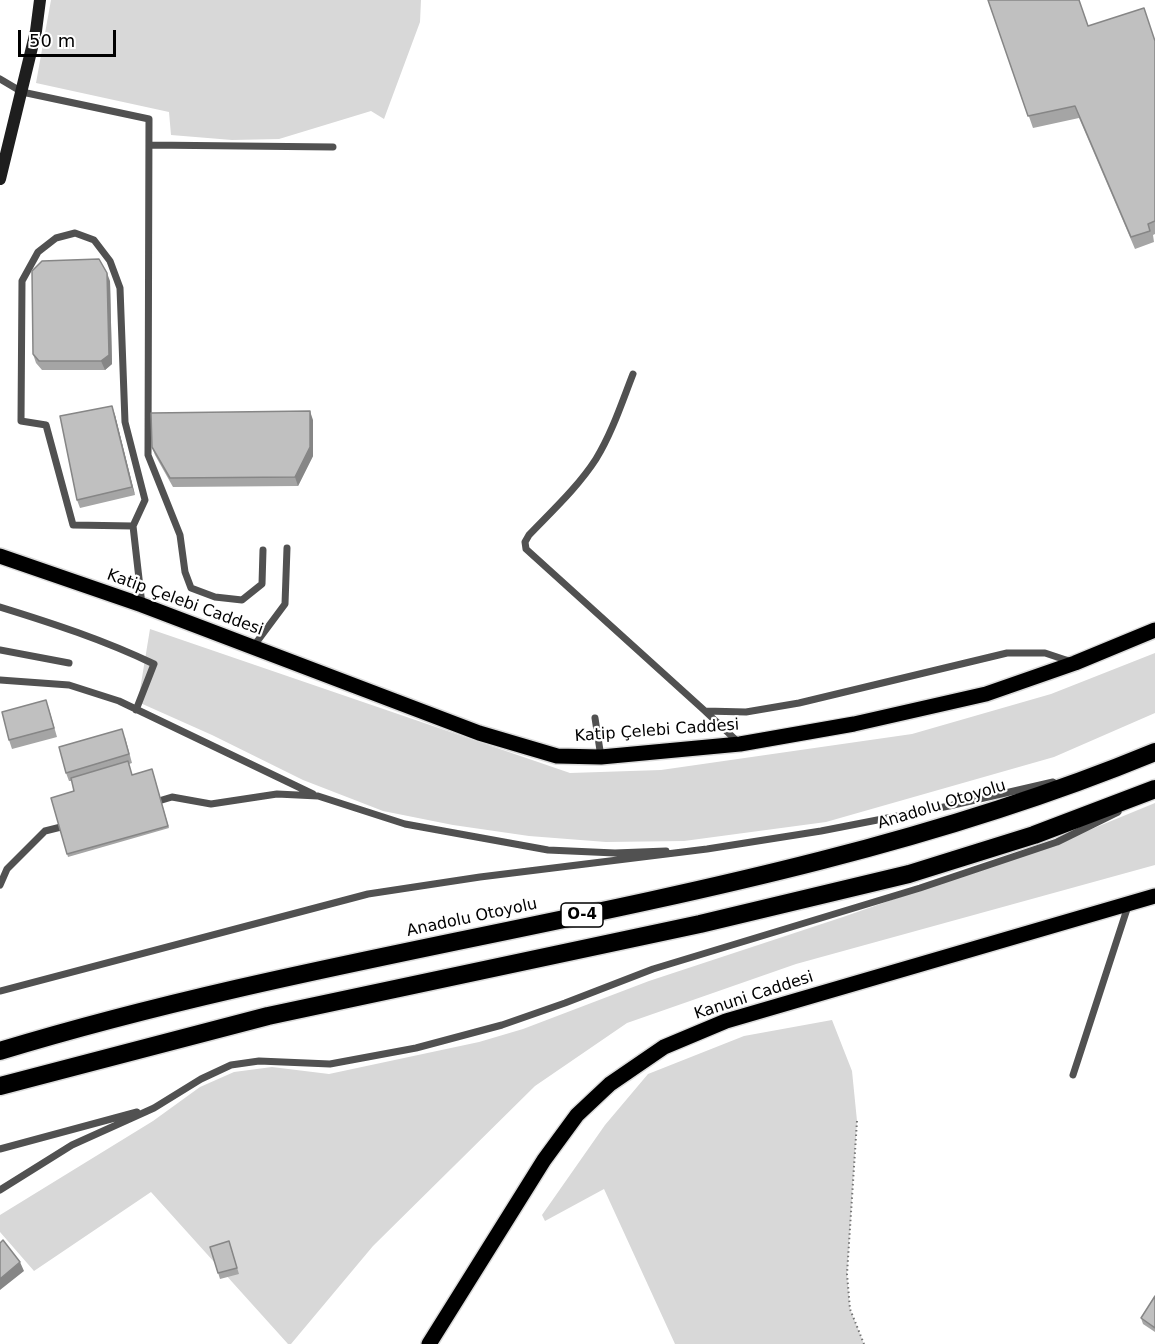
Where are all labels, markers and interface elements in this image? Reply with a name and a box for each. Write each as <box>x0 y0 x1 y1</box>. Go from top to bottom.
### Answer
scale bar <box>21 18 118 56</box>
text: 50 m <box>29 30 75 51</box>
street label: Katip Çelebi Caddesi <box>104 566 266 640</box>
street label: Katip Çelebi Caddesi <box>574 716 740 746</box>
street label: Anadolu Otoyolu <box>876 776 1008 834</box>
street label: Anadolu Otoyolu <box>405 895 539 941</box>
road number: O-4 <box>561 903 603 927</box>
street label: Kanuni Caddesi <box>692 968 816 1024</box>

